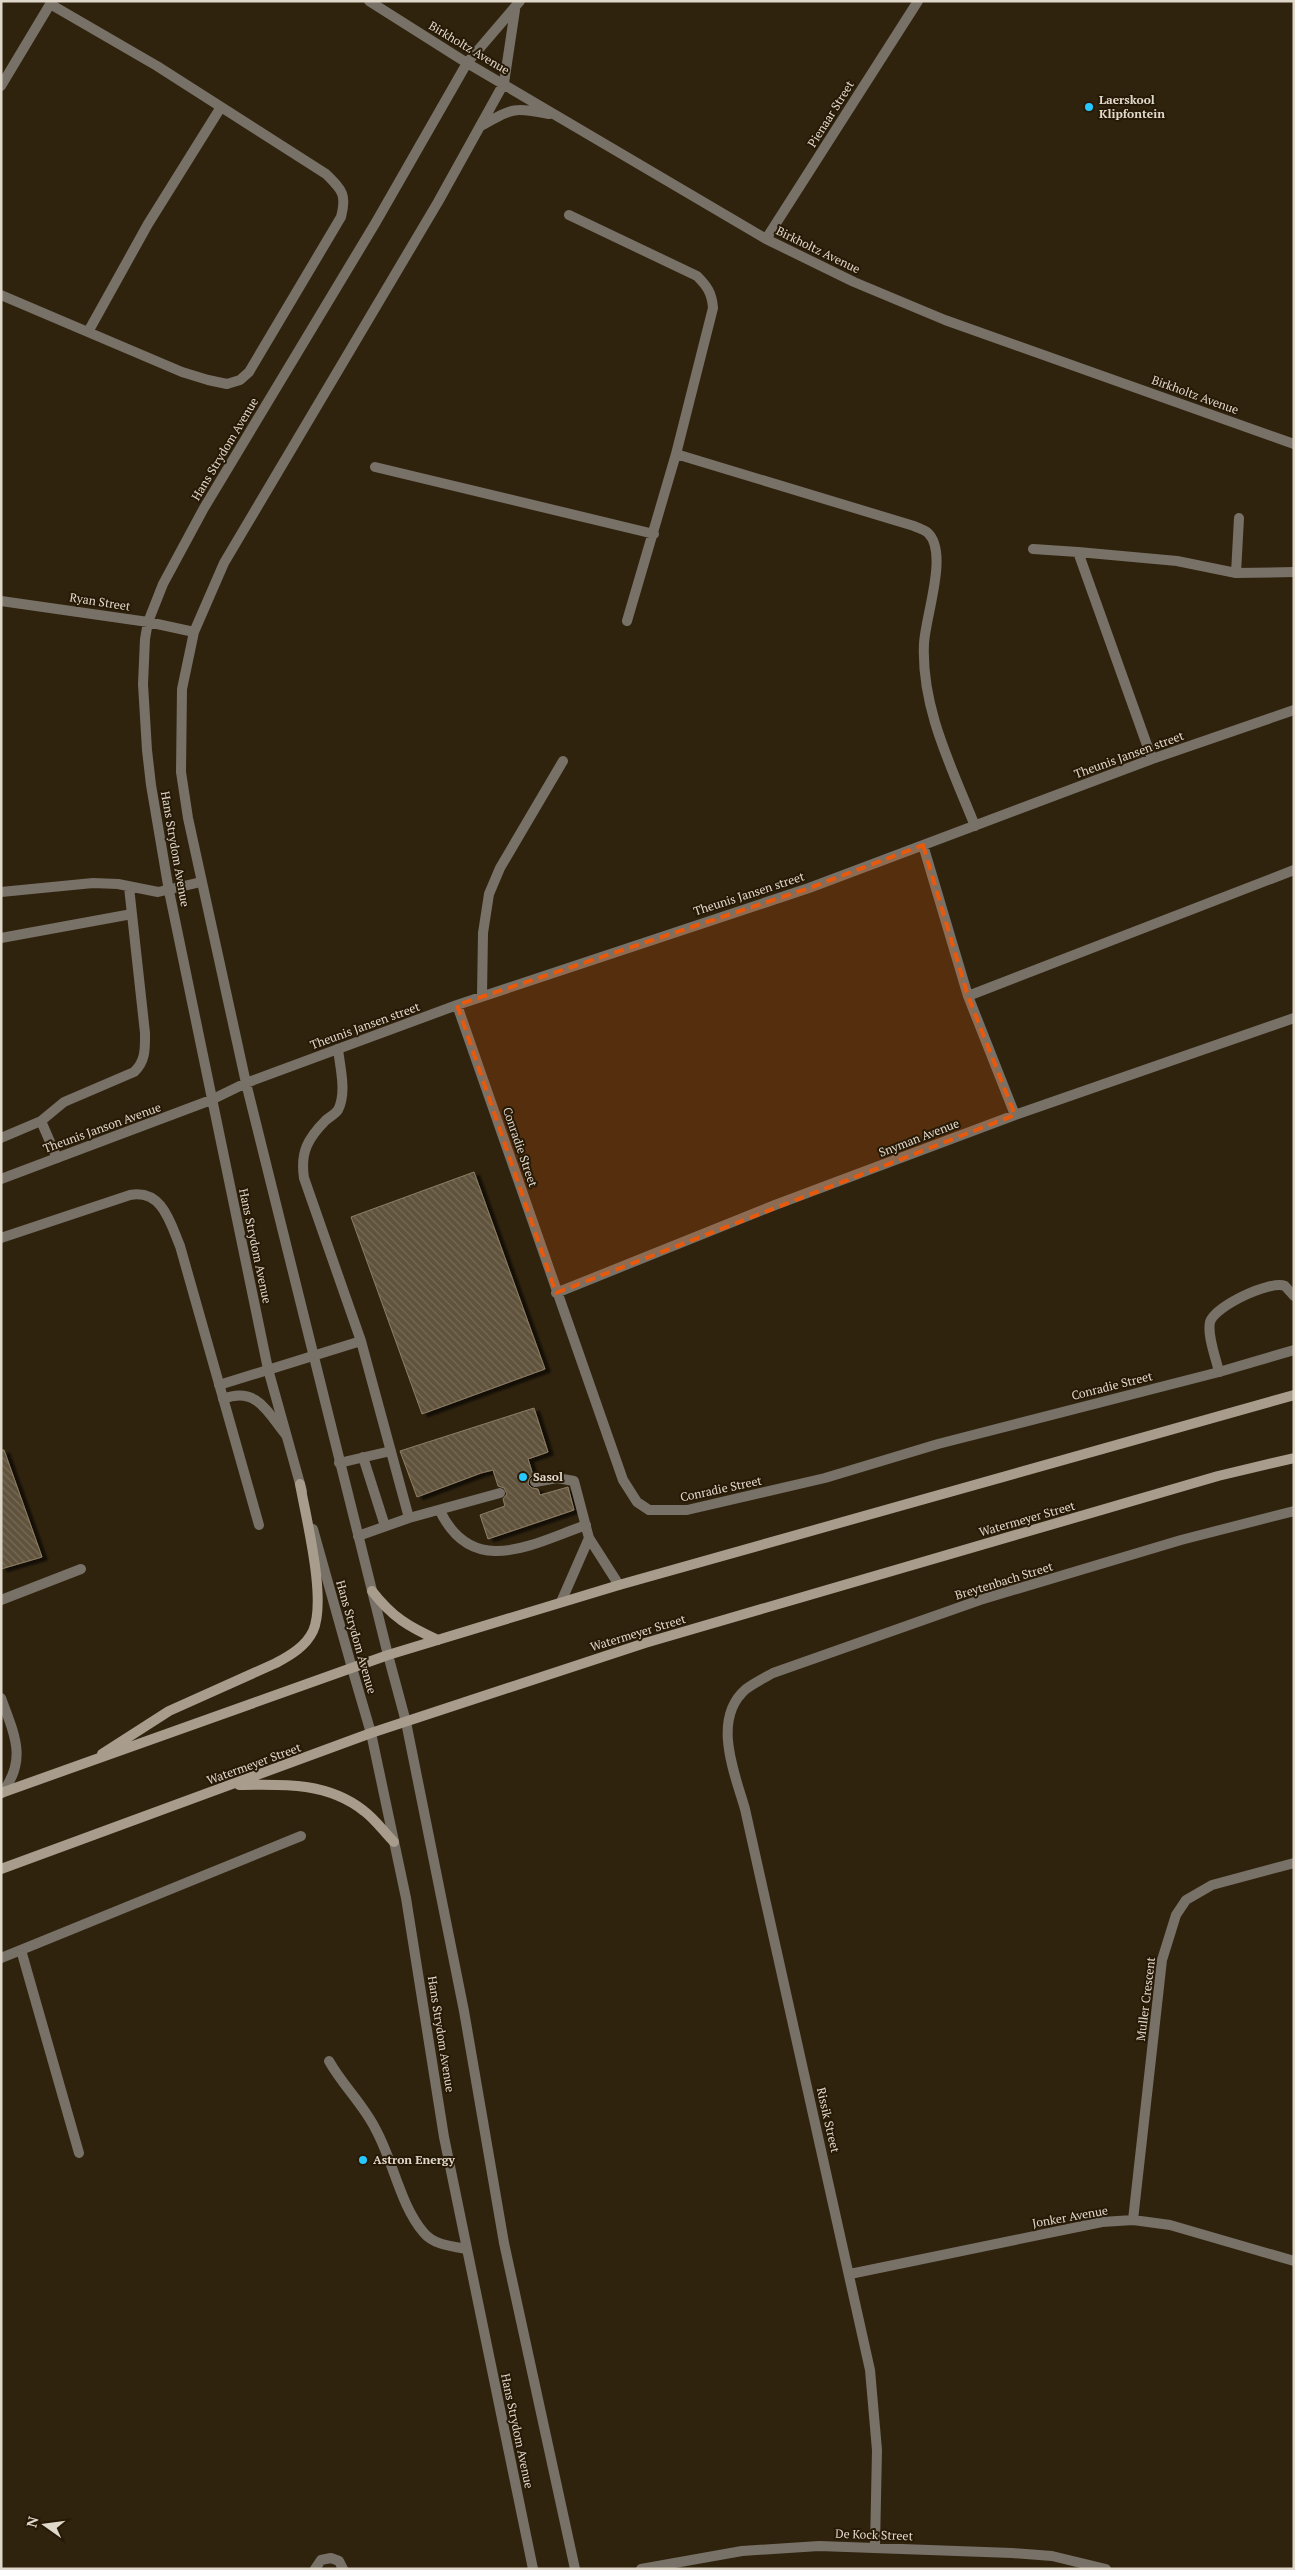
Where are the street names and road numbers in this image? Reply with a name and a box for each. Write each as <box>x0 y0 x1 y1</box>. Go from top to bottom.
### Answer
street label: Birkholtz Avenue <box>426 18 512 78</box>
street label: Pienaar Street <box>804 77 857 150</box>
street label: Birkholtz Avenue <box>774 223 863 276</box>
street label: Birkholtz Avenue <box>1150 372 1241 417</box>
street label: Hans Strydom Avenue <box>188 395 261 503</box>
street label: Ryan Street <box>69 589 132 614</box>
street label: Theunis Jansen street <box>1072 728 1186 781</box>
street label: Hans Strydom Avenue <box>158 790 193 908</box>
street label: Theunis Jansen street <box>692 868 807 919</box>
street label: Theunis Jansen street <box>308 999 422 1052</box>
street label: Theunis Janson Avenue <box>41 1099 163 1156</box>
street label: Conradie Street <box>500 1105 541 1189</box>
street label: Snyman Avenue <box>876 1115 961 1160</box>
street label: Hans Strydom Avenue <box>236 1187 275 1305</box>
street label: Conradie Street <box>1070 1368 1155 1403</box>
street label: Conradie Street <box>679 1472 764 1504</box>
street label: Watermeyer Street <box>977 1497 1077 1539</box>
street label: Breytenbach Street <box>953 1558 1055 1603</box>
street label: Hans Strydom Avenue <box>333 1578 380 1695</box>
street label: Watermeyer Street <box>588 1611 688 1654</box>
street label: Watermeyer Street <box>205 1739 304 1788</box>
street label: Muller Crescent <box>1133 1955 1158 2042</box>
street label: Hans Strydom Avenue <box>425 1975 458 2093</box>
street label: Rissik Street <box>814 2086 843 2154</box>
street label: Jonker Avenue <box>1031 2202 1109 2231</box>
street label: Hans Strydom Avenue <box>498 2372 537 2490</box>
street label: De Kock Street <box>835 2526 914 2543</box>

